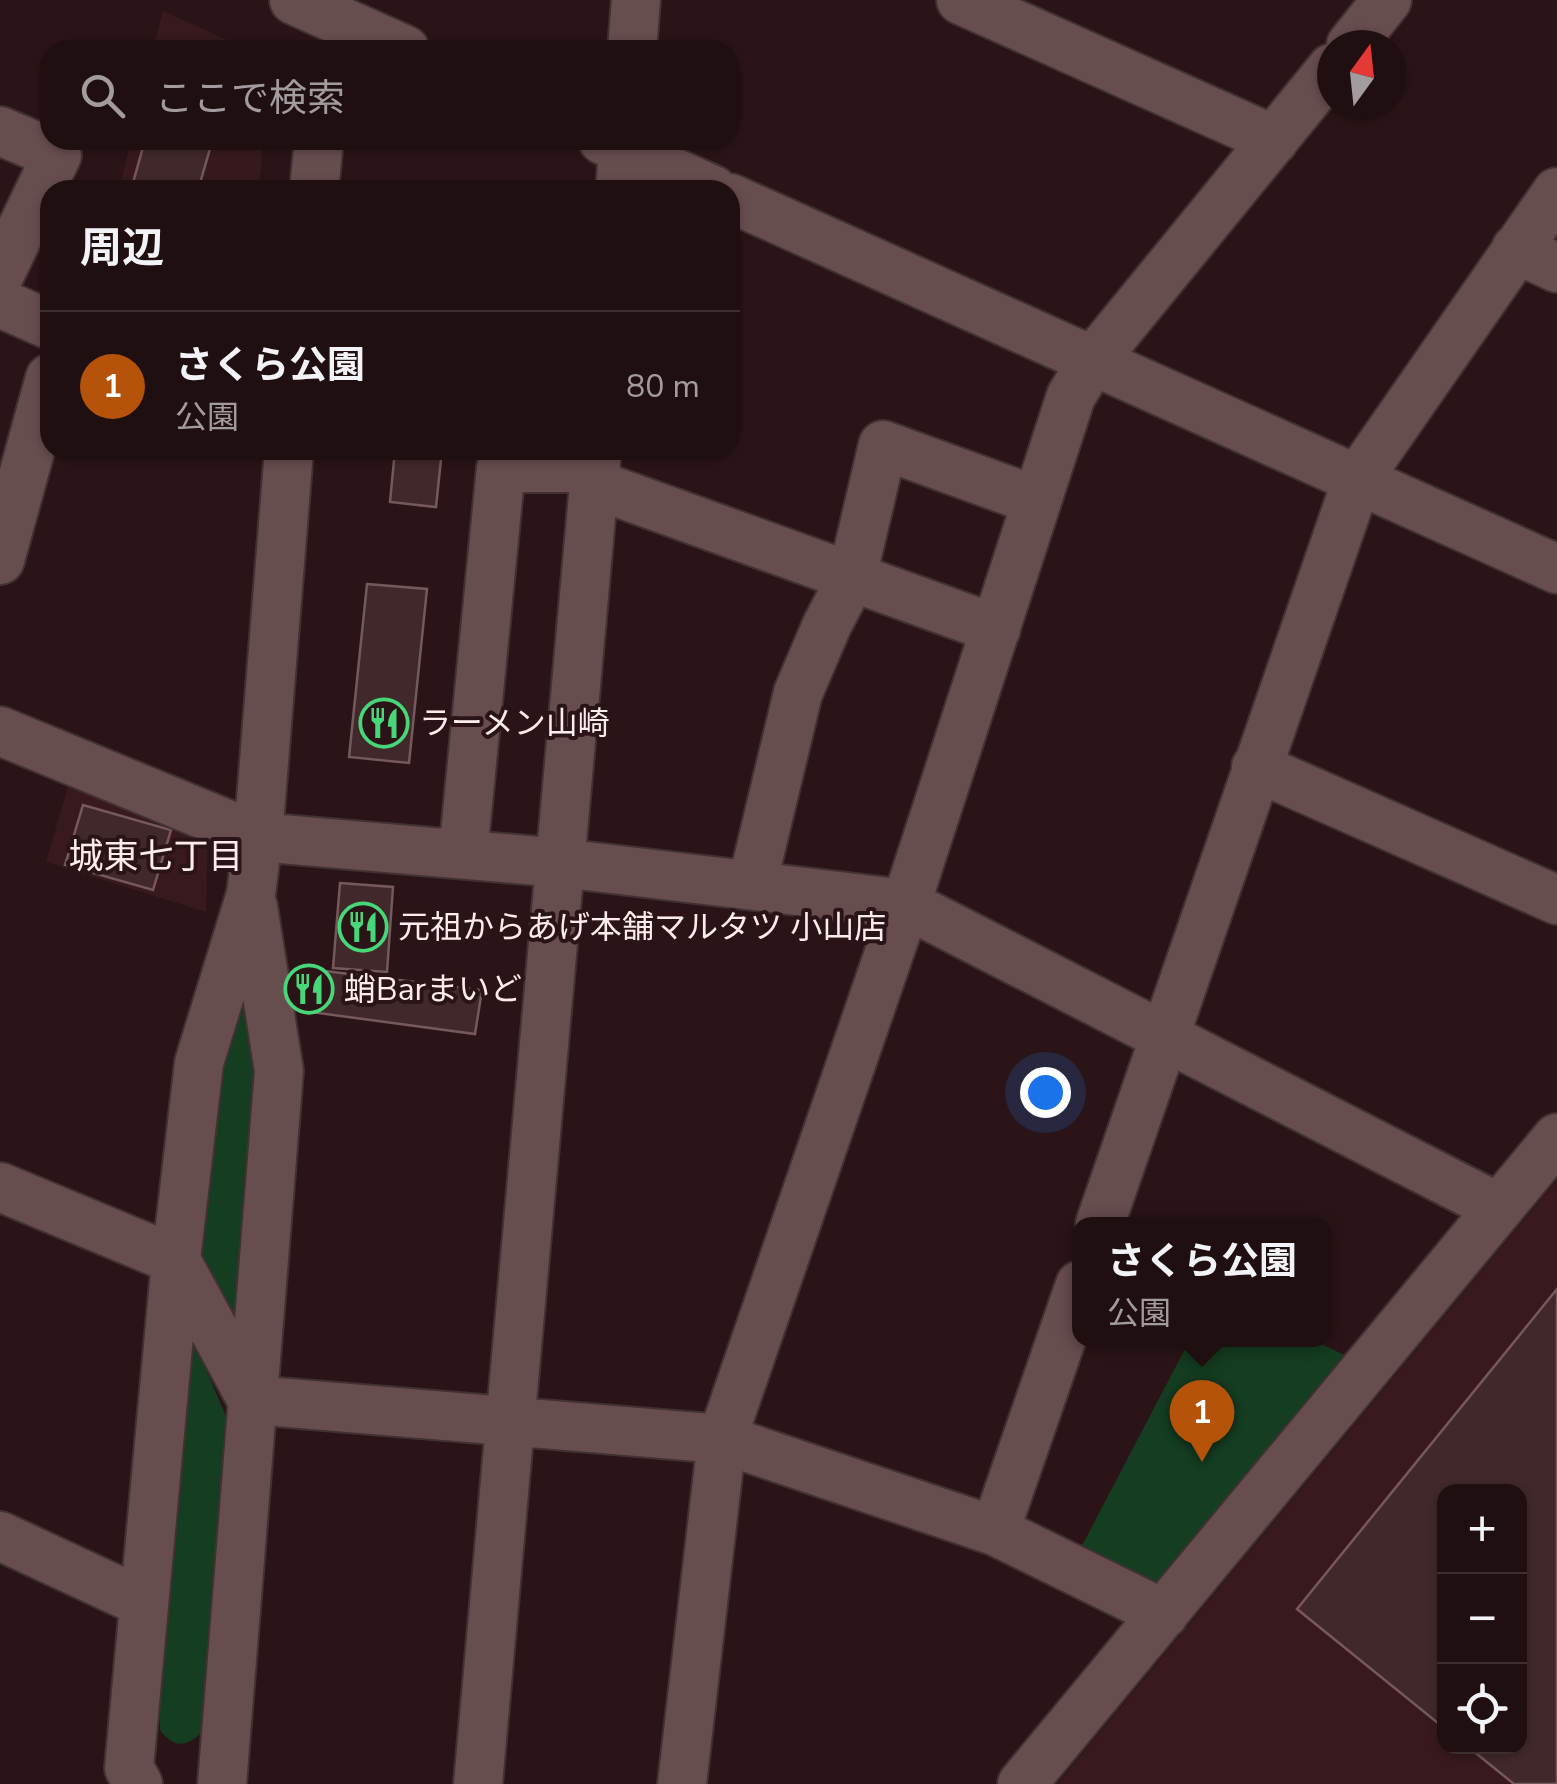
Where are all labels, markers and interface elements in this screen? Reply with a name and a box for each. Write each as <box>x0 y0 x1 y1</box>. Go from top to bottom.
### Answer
north arrow <box>1317 30 1407 120</box>
search box <box>40 40 740 150</box>
icon: search <box>75 68 130 123</box>
text: ここで検索 <box>155 73 345 124</box>
text: 周辺 <box>80 220 164 277</box>
text: さくら公園 <box>175 340 365 391</box>
text: 1 <box>103 365 122 408</box>
text: 80 m <box>626 365 700 408</box>
text: 公園 <box>175 396 239 439</box>
restaurant icon: ラーメン山崎 <box>358 697 410 749</box>
place label: ラーメン山崎 <box>419 702 610 745</box>
district label: 城東七丁目 <box>68 833 244 880</box>
restaurant icon: 元祖からあげ本舗マルタツ 小山店 <box>337 901 389 953</box>
place label: 元祖からあげ本舗マルタツ 小山店 <box>398 906 886 949</box>
restaurant icon: 蛸Barまいど <box>283 963 335 1015</box>
place label: 蛸Barまいど <box>344 968 522 1011</box>
your location <box>1020 1067 1071 1118</box>
popup <box>1072 1217 1332 1347</box>
text: さくら公園 <box>1107 1236 1297 1287</box>
text: 公園 <box>1107 1292 1171 1335</box>
pin: 1 <box>1170 1380 1234 1462</box>
map controls <box>1437 1484 1527 1754</box>
button: + <box>1437 1484 1527 1574</box>
button: − <box>1437 1574 1527 1664</box>
button: locate <box>1437 1664 1527 1754</box>

